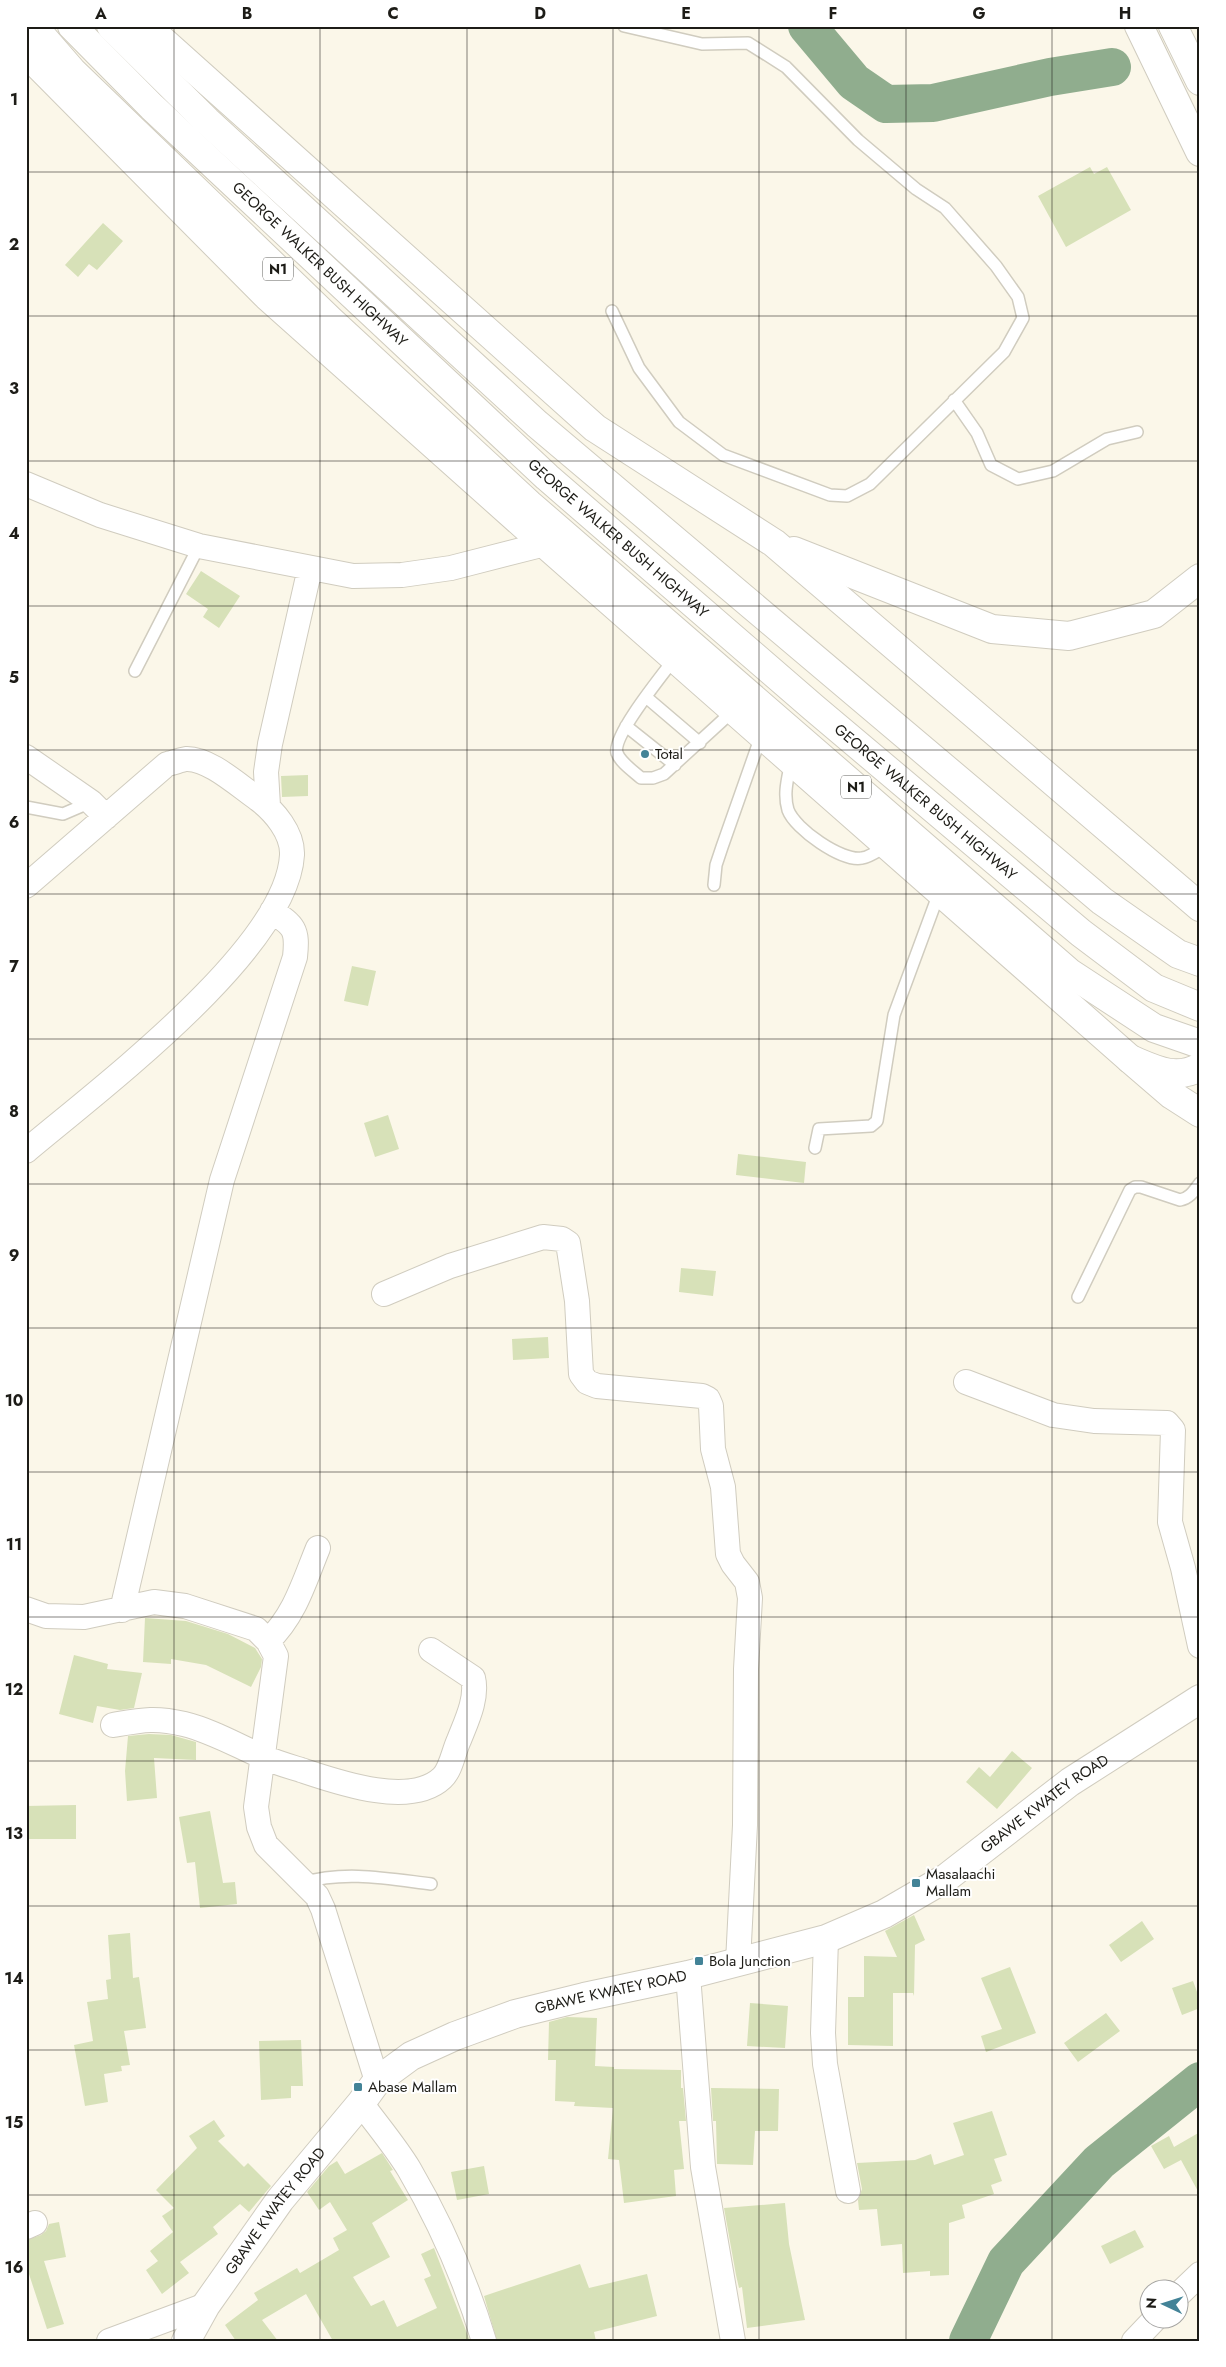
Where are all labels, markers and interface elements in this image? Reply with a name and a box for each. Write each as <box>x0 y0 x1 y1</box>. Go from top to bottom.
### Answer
text: A <box>94 2 107 25</box>
text: B <box>242 2 252 25</box>
text: C <box>387 2 399 25</box>
text: D <box>534 2 546 25</box>
text: E <box>681 2 691 25</box>
text: F <box>829 2 837 25</box>
text: G <box>972 2 986 25</box>
text: H <box>1119 2 1131 25</box>
text: 1 <box>10 88 18 111</box>
street label: GEORGE WALKER BUSH HIGHWAY <box>227 177 413 352</box>
text: 2 <box>9 233 19 256</box>
road number: N1 <box>263 258 293 280</box>
text: 3 <box>9 377 19 400</box>
street label: GEORGE WALKER BUSH HIGHWAY <box>523 454 714 623</box>
text: 4 <box>8 522 20 545</box>
text: 5 <box>9 666 19 689</box>
street label: GEORGE WALKER BUSH HIGHWAY <box>829 719 1022 886</box>
place label: Total <box>655 743 683 765</box>
marker: Total <box>639 748 651 760</box>
road number: N1 <box>841 776 871 799</box>
text: 6 <box>9 811 19 834</box>
text: 7 <box>9 955 19 978</box>
text: 8 <box>9 1100 19 1123</box>
text: 9 <box>9 1244 19 1267</box>
text: 10 <box>5 1389 23 1412</box>
text: 11 <box>6 1533 22 1556</box>
text: 12 <box>5 1678 23 1701</box>
street label: GBAWE KWATEY ROAD <box>976 1749 1113 1859</box>
text: 13 <box>5 1822 23 1845</box>
place label: Masalaachi Mallam <box>926 1863 995 1902</box>
marker: Masalaachi Mallam <box>910 1877 922 1889</box>
place label: Bola Junction <box>709 1950 791 1972</box>
marker: Bola Junction <box>693 1955 705 1967</box>
street label: GBAWE KWATEY ROAD <box>533 1965 689 2020</box>
text: 14 <box>4 1967 24 1990</box>
place label: Abase Mallam <box>368 2076 457 2098</box>
marker: Abase Mallam <box>352 2081 364 2093</box>
text: 15 <box>5 2111 23 2134</box>
street label: GBAWE KWATEY ROAD <box>220 2142 331 2279</box>
text: 16 <box>5 2256 23 2279</box>
north arrow <box>1138 2280 1188 2330</box>
text: N <box>1141 2297 1161 2309</box>

